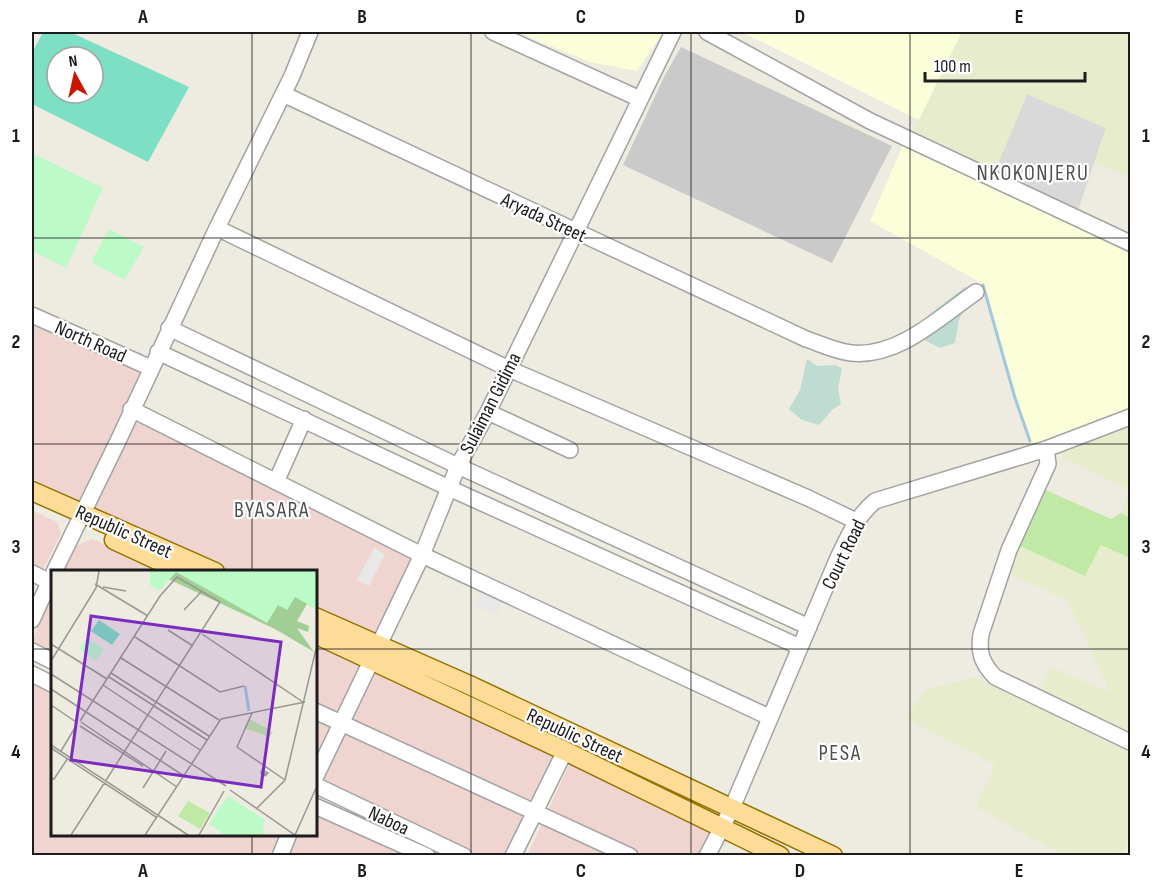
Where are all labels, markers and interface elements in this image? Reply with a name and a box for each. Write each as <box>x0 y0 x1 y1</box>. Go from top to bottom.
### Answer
text: A <box>137 5 148 29</box>
text: B <box>357 5 367 29</box>
text: C <box>576 5 586 29</box>
text: D <box>795 5 805 29</box>
text: E <box>1015 5 1023 29</box>
north arrow <box>45 45 105 105</box>
scale bar <box>925 45 1086 83</box>
text: N <box>68 52 79 72</box>
text: 100 m <box>934 56 971 77</box>
text: 1 <box>12 124 20 148</box>
text: 1 <box>1142 124 1150 148</box>
district label: NKOKONJERU <box>977 160 1089 187</box>
street label: Aryada Street <box>496 187 590 248</box>
street label: North Road <box>51 316 130 368</box>
text: 2 <box>12 330 20 354</box>
text: 2 <box>1142 330 1150 354</box>
street label: Sulaiman Gidima <box>455 349 527 458</box>
district label: BYASARA <box>234 497 310 524</box>
street label: Republic Street <box>72 500 176 564</box>
street label: Court Road <box>817 516 871 593</box>
text: 3 <box>12 535 21 559</box>
text: 3 <box>1142 535 1151 559</box>
inset map <box>51 570 316 836</box>
street label: Republic Street <box>523 703 626 769</box>
text: 4 <box>11 740 21 764</box>
district label: PESA <box>818 740 862 767</box>
text: 4 <box>1141 740 1151 764</box>
street label: Naboa <box>364 801 413 841</box>
text: A <box>137 859 148 883</box>
text: B <box>357 859 367 883</box>
text: C <box>576 859 586 883</box>
text: D <box>795 859 805 883</box>
text: E <box>1015 859 1023 883</box>

